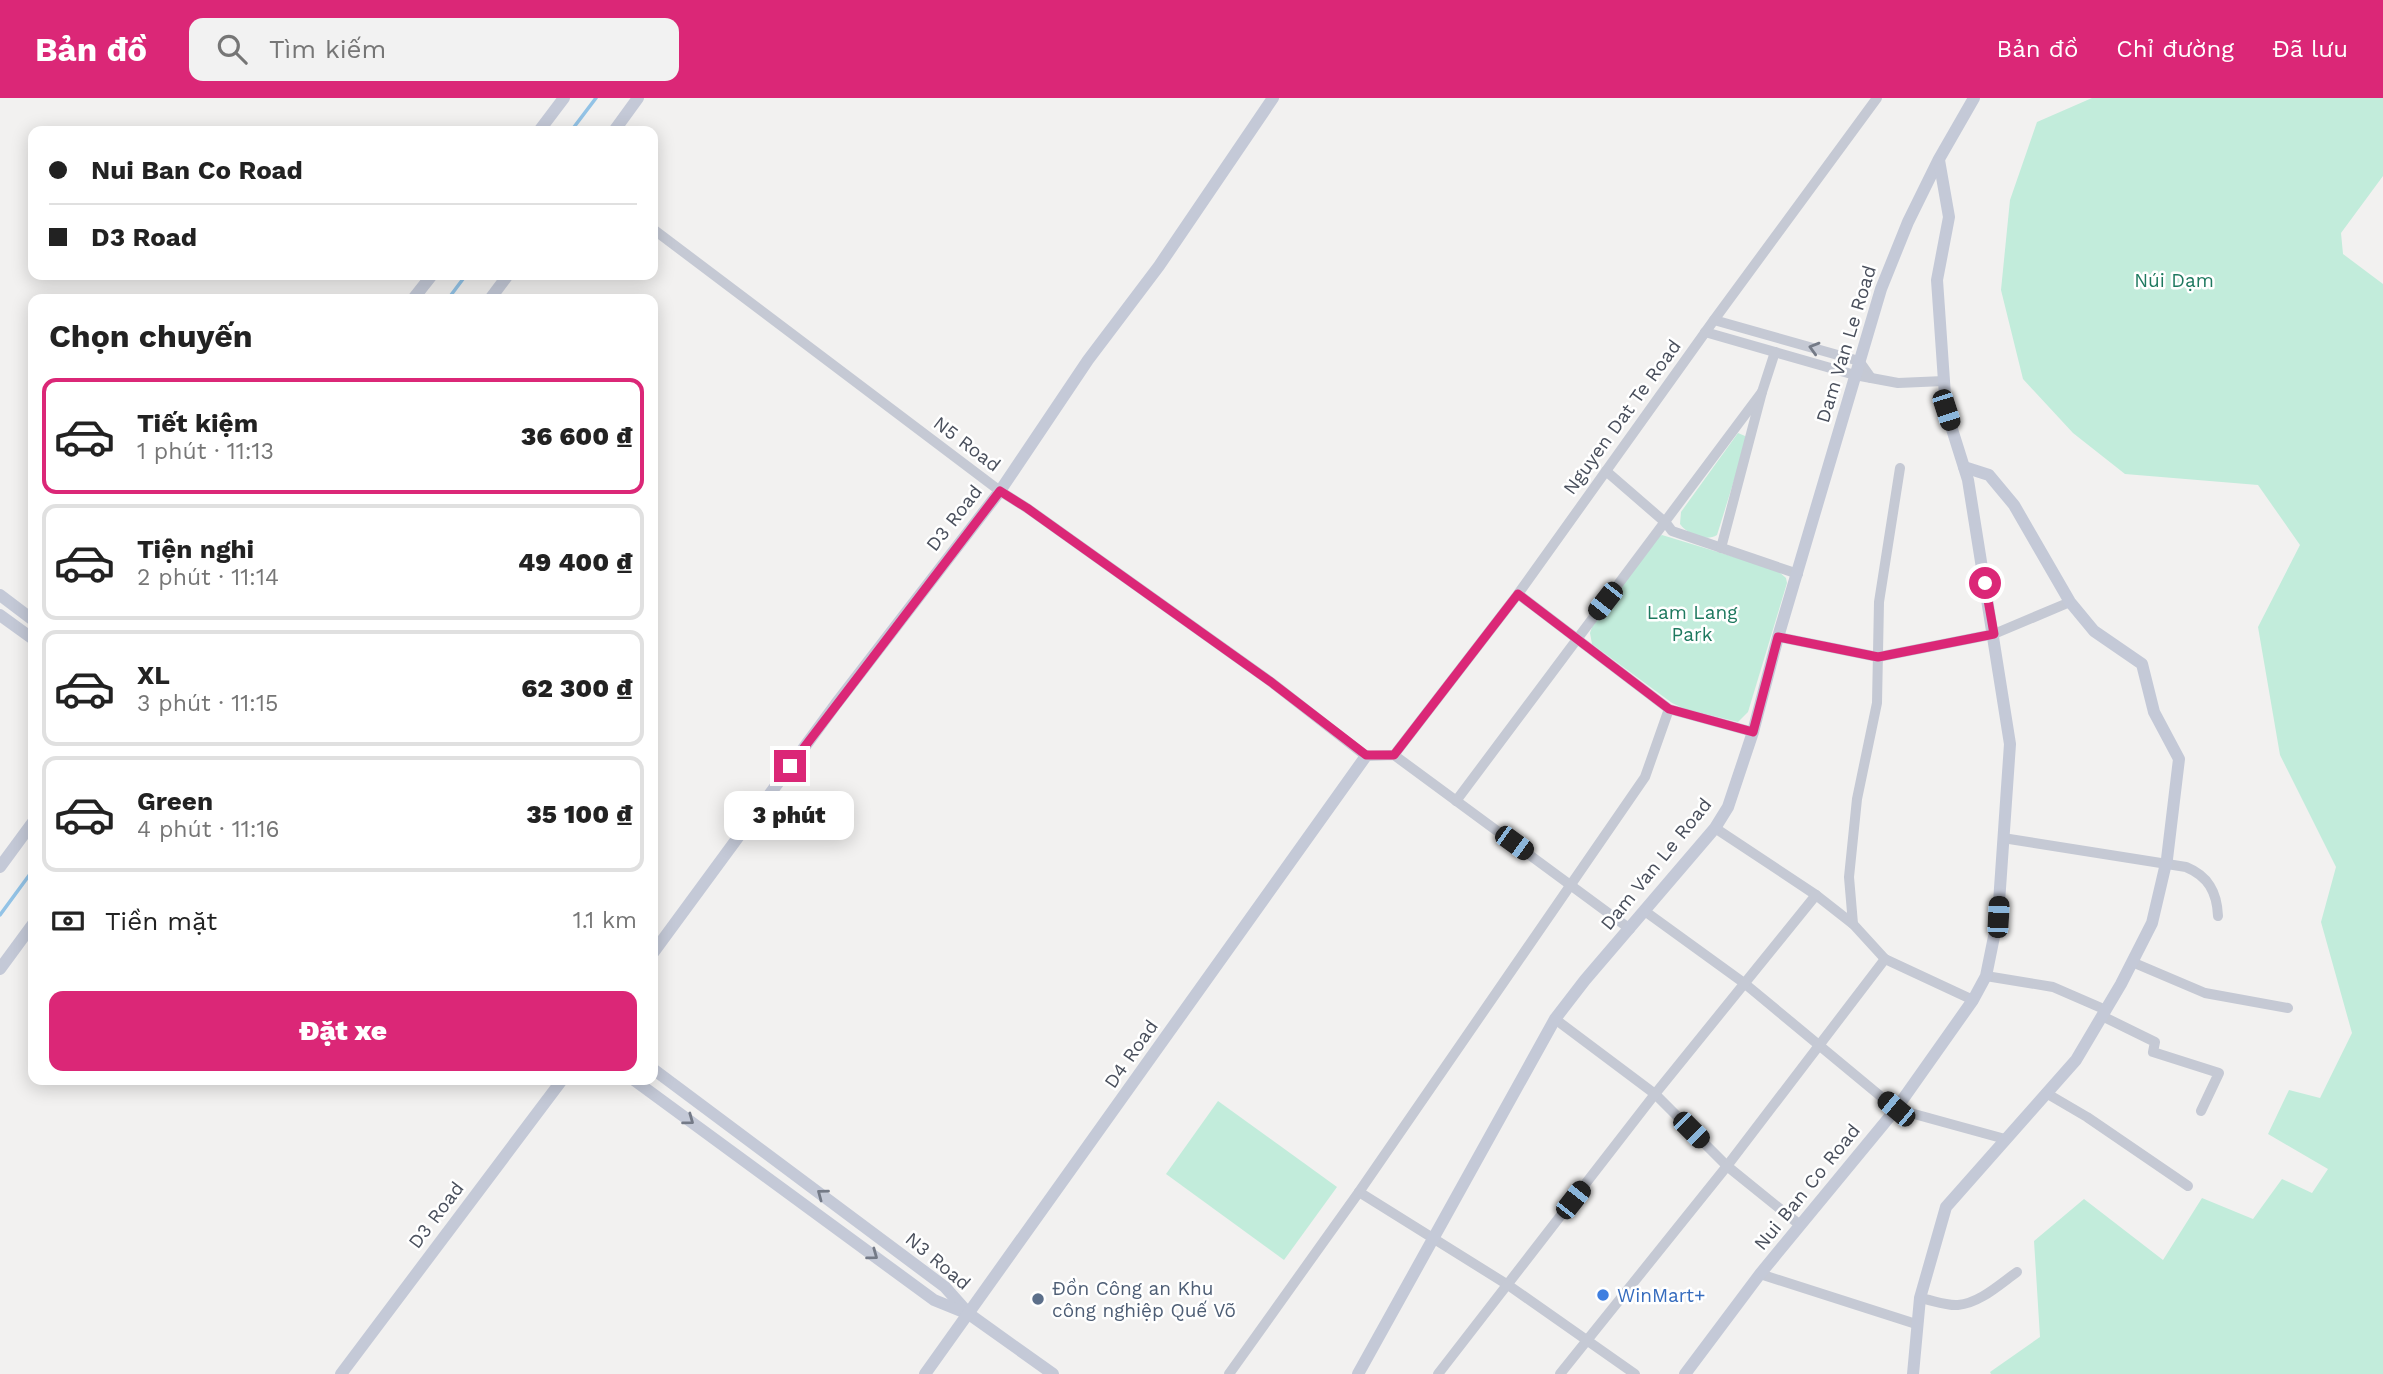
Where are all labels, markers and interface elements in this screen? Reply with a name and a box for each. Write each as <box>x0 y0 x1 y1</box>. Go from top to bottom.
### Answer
search box <box>189 18 679 81</box>
text: Bản đồ <box>35 30 147 69</box>
icon: search <box>213 30 251 68</box>
text: Tìm kiếm <box>269 34 386 64</box>
text: Bản đồ <box>1997 35 2078 63</box>
text: Chỉ đường <box>2116 35 2234 63</box>
text: Đã lưu <box>2272 35 2348 63</box>
text: Nui Ban Co Road <box>91 155 303 185</box>
text: D3 Road <box>91 222 197 252</box>
street label: Dam Van Le Road <box>1811 262 1881 426</box>
park label: Núi Dạm <box>2134 269 2214 292</box>
text: Chọn chuyến <box>49 317 253 355</box>
street label: Nguyen Dat Te Road <box>1558 335 1686 499</box>
one-way arrow <box>1808 342 1820 356</box>
car <box>1930 387 1963 433</box>
icon: car <box>53 405 116 468</box>
text: Tiết kiệm <box>137 408 258 438</box>
street label: N5 Road <box>929 411 1005 477</box>
text: 36 600 ₫ <box>521 421 633 451</box>
text: 1 phút · 11:13 <box>137 438 274 465</box>
street label: D3 Road <box>921 480 987 556</box>
icon: car <box>53 531 116 594</box>
text: Tiện nghi <box>137 534 254 564</box>
text: 49 400 ₫ <box>518 547 633 577</box>
text: 2 phút · 11:14 <box>137 564 279 591</box>
route start <box>1969 567 2001 599</box>
car <box>1584 578 1627 624</box>
park label: Lam Lang Park <box>1647 601 1738 646</box>
icon: car <box>53 657 116 720</box>
text: XL <box>137 660 170 690</box>
text: 62 300 ₫ <box>521 673 633 703</box>
text: 3 phút · 11:15 <box>137 690 278 717</box>
route end <box>774 750 806 782</box>
icon: car <box>53 783 116 846</box>
text: Green <box>137 786 213 816</box>
callout: 3 phút <box>725 790 855 840</box>
street label: Dam Van Le Road <box>1596 793 1716 935</box>
text: 35 100 ₫ <box>526 799 633 829</box>
text: 3 phút <box>753 802 825 829</box>
text: 4 phút · 11:16 <box>137 816 280 843</box>
car <box>1491 822 1538 864</box>
car <box>1987 895 2010 939</box>
icon: cash <box>49 902 87 940</box>
text: Tiền mặt <box>105 906 217 936</box>
text: 1.1 km <box>573 907 637 934</box>
button: Đặt xe <box>49 991 637 1071</box>
street label: D4 Road <box>1099 1015 1163 1093</box>
car <box>1874 1087 1919 1131</box>
car <box>1669 1108 1714 1152</box>
one-way arrow <box>681 1112 694 1124</box>
street label: Nui Ban Co Road <box>1749 1119 1865 1255</box>
street label: D3 Road <box>403 1177 469 1253</box>
car <box>1552 1177 1595 1223</box>
one-way arrow <box>817 1190 830 1203</box>
street label: N3 Road <box>901 1227 975 1295</box>
one-way arrow <box>865 1247 877 1259</box>
place label: Đồn Công an Khu công nghiệp Quế Võ <box>1052 1277 1236 1322</box>
place label: WinMart+ <box>1617 1284 1705 1307</box>
marker: WinMart+ <box>1595 1287 1611 1303</box>
marker: Đồn Công an Khu công nghiệp Quế Võ <box>1030 1291 1046 1307</box>

